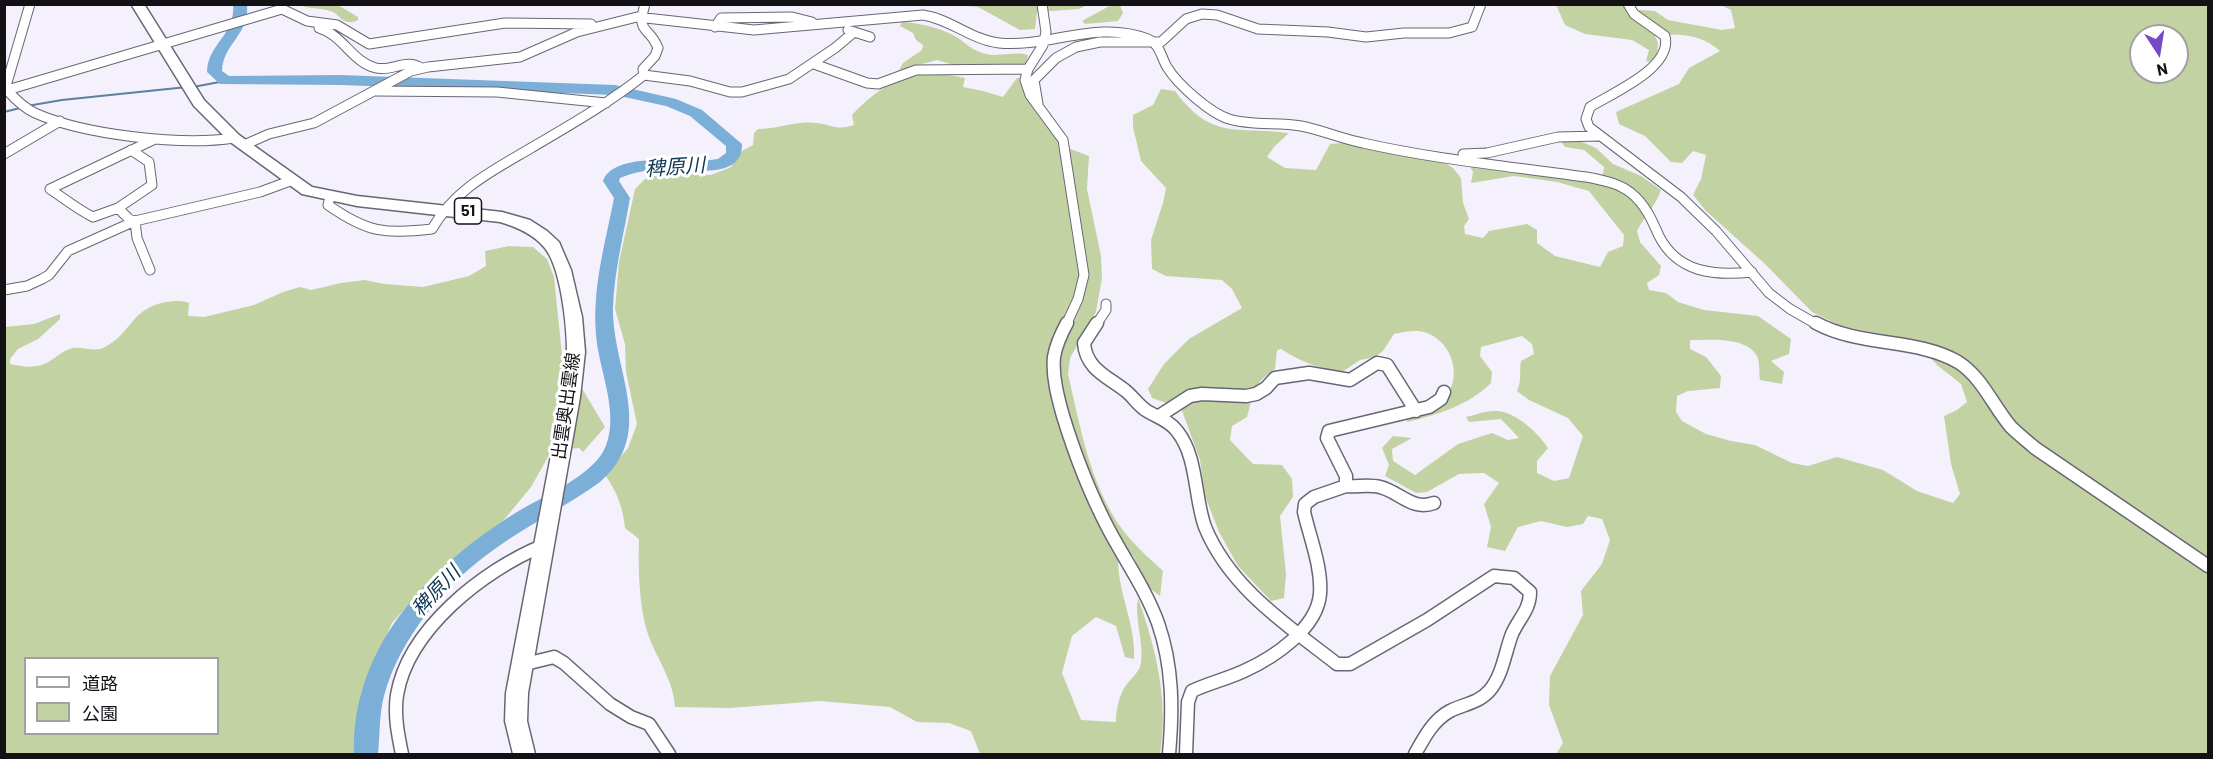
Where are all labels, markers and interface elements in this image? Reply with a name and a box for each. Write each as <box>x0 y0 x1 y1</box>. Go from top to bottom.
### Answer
north arrow <box>2129 24 2189 84</box>
text: N <box>2155 60 2170 81</box>
water label: 稗原川 <box>644 153 706 181</box>
road number: 51 <box>454 198 482 224</box>
street label: 出雲奥出雲線 <box>548 351 584 461</box>
water label: 稗原川 <box>407 561 465 621</box>
legend <box>24 657 219 735</box>
text: 道路 <box>82 672 118 694</box>
text: 公園 <box>82 702 118 724</box>

